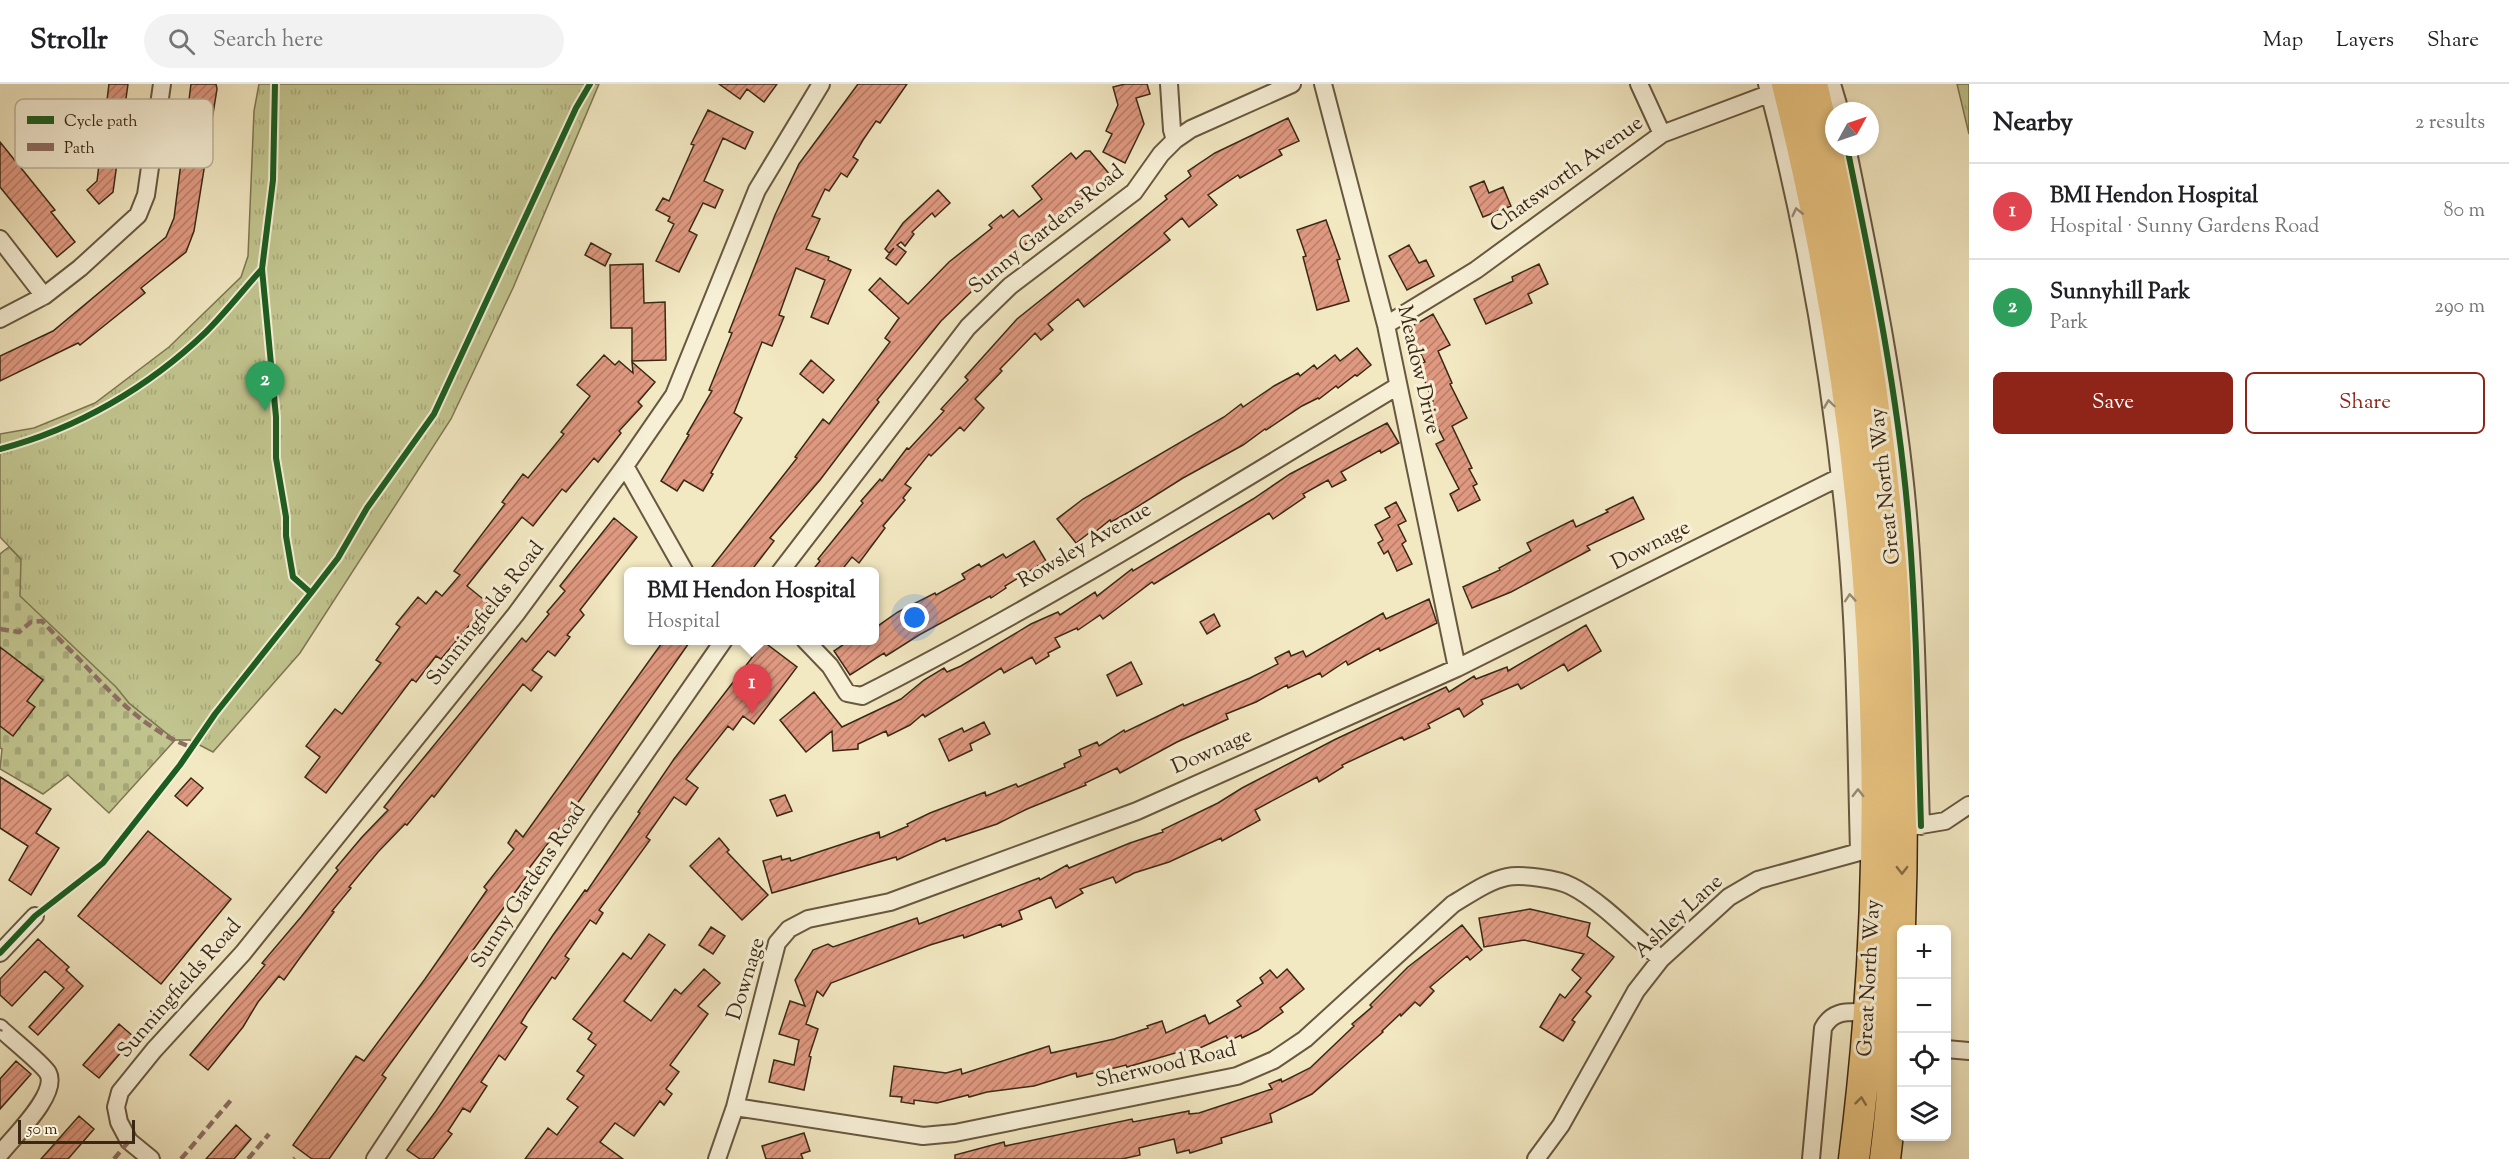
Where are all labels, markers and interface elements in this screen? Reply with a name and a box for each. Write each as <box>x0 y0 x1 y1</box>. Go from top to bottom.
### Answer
search box <box>144 14 564 68</box>
text: Strollr <box>30 21 108 61</box>
icon: search <box>165 25 198 58</box>
text: Search here <box>213 25 323 57</box>
text: Map <box>2263 26 2303 56</box>
text: Layers <box>2336 26 2394 56</box>
text: Share <box>2427 26 2479 56</box>
legend <box>15 99 213 168</box>
north arrow <box>1825 102 1879 156</box>
text: Nearby <box>1993 105 2073 142</box>
street label: Chatsworth Avenue <box>1484 109 1650 241</box>
text: 2 results <box>2415 109 2485 138</box>
text: Cycle path <box>64 111 138 134</box>
text: Path <box>64 138 95 161</box>
street label: Sunny Gardens Road <box>963 158 1131 302</box>
text: BMI Hendon Hospital <box>2050 181 2258 213</box>
text: 1 <box>2009 197 2016 226</box>
text: 80 m <box>2444 197 2485 226</box>
one-way arrow <box>1791 207 1804 217</box>
text: Hospital · Sunny Gardens Road <box>2050 213 2319 242</box>
text: Sunnyhill Park <box>2050 277 2190 309</box>
text: 2 <box>2008 293 2017 322</box>
text: 290 m <box>2435 293 2485 322</box>
street label: Meadow Drive <box>1389 303 1447 437</box>
text: Park <box>2050 309 2088 338</box>
pin: 2 <box>246 362 284 411</box>
button: Save <box>1993 372 2233 434</box>
button: Share <box>2245 372 2485 434</box>
one-way arrow <box>1824 399 1836 409</box>
street label: Great North Way <box>1863 405 1909 566</box>
street label: Rowsley Avenue <box>1013 496 1157 596</box>
street label: Downage <box>1606 513 1696 579</box>
street label: Sunningfields Road <box>420 535 552 693</box>
popup <box>624 567 879 645</box>
text: BMI Hendon Hospital <box>647 576 856 608</box>
one-way arrow <box>1844 593 1857 602</box>
your location <box>900 603 929 632</box>
text: Hospital <box>647 608 720 637</box>
pin: 1 <box>732 664 771 714</box>
street label: Downage <box>1167 721 1257 783</box>
one-way arrow <box>1852 788 1864 797</box>
street label: Sunny Gardens Road <box>464 797 594 975</box>
one-way arrow <box>1896 866 1908 875</box>
street label: Ashley Lane <box>1628 868 1730 966</box>
street label: Great North Way <box>1851 898 1889 1058</box>
street label: Sunningfields Road <box>111 913 249 1065</box>
map controls <box>1897 925 1951 1141</box>
button: + <box>1897 925 1951 979</box>
street label: Downage <box>720 934 774 1024</box>
button: − <box>1897 979 1951 1033</box>
button: locate <box>1897 1033 1951 1087</box>
street label: Sherwood Road <box>1093 1035 1240 1097</box>
button: layers <box>1897 1087 1951 1141</box>
one-way arrow <box>1855 1096 1867 1106</box>
scale bar <box>18 1117 135 1144</box>
text: 50 m <box>27 1119 58 1142</box>

